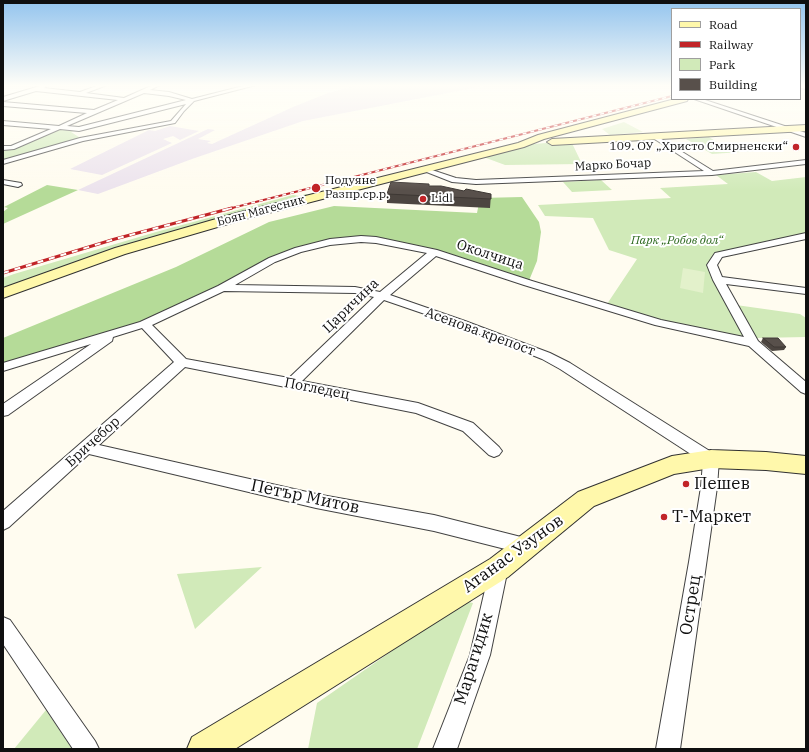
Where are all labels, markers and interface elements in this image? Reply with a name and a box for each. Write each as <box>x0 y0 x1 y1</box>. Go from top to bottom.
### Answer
legend <box>671 8 801 100</box>
text: Road <box>709 17 738 32</box>
text: Railway <box>709 37 753 52</box>
text: Park <box>709 57 735 72</box>
text: Building <box>709 77 757 92</box>
place label: 109. ОУ „Христо Смирненски“ <box>610 140 788 154</box>
marker: 109. ОУ „Христо Смирненски“ <box>791 142 801 152</box>
street label: Марко Бочар <box>575 156 651 174</box>
place label: Подуяне Разпр.ср.р. <box>325 174 389 202</box>
marker: Подуяне Разпр.ср.р. <box>310 182 322 194</box>
street label: Боян Магесник <box>216 192 306 230</box>
place label: Lidl <box>431 192 453 206</box>
marker: Lidl <box>418 194 428 204</box>
park label: Парк „Робов дол“ <box>631 234 723 248</box>
street label: Околчица <box>454 236 526 274</box>
street label: Царичина <box>320 275 382 337</box>
street label: Асенова крепост <box>423 304 537 360</box>
street label: Погледец <box>283 374 351 404</box>
street label: Бричебор <box>62 413 124 471</box>
place label: Пешев <box>694 474 750 494</box>
street label: Петър Митов <box>249 476 361 518</box>
marker: Пешев <box>681 479 691 489</box>
place label: Т-Маркет <box>672 507 751 527</box>
street label: Атанас Узунов <box>459 511 567 597</box>
marker: Т-Маркет <box>659 512 669 522</box>
street label: Острец <box>676 573 706 637</box>
street label: Марагидик <box>450 611 498 707</box>

